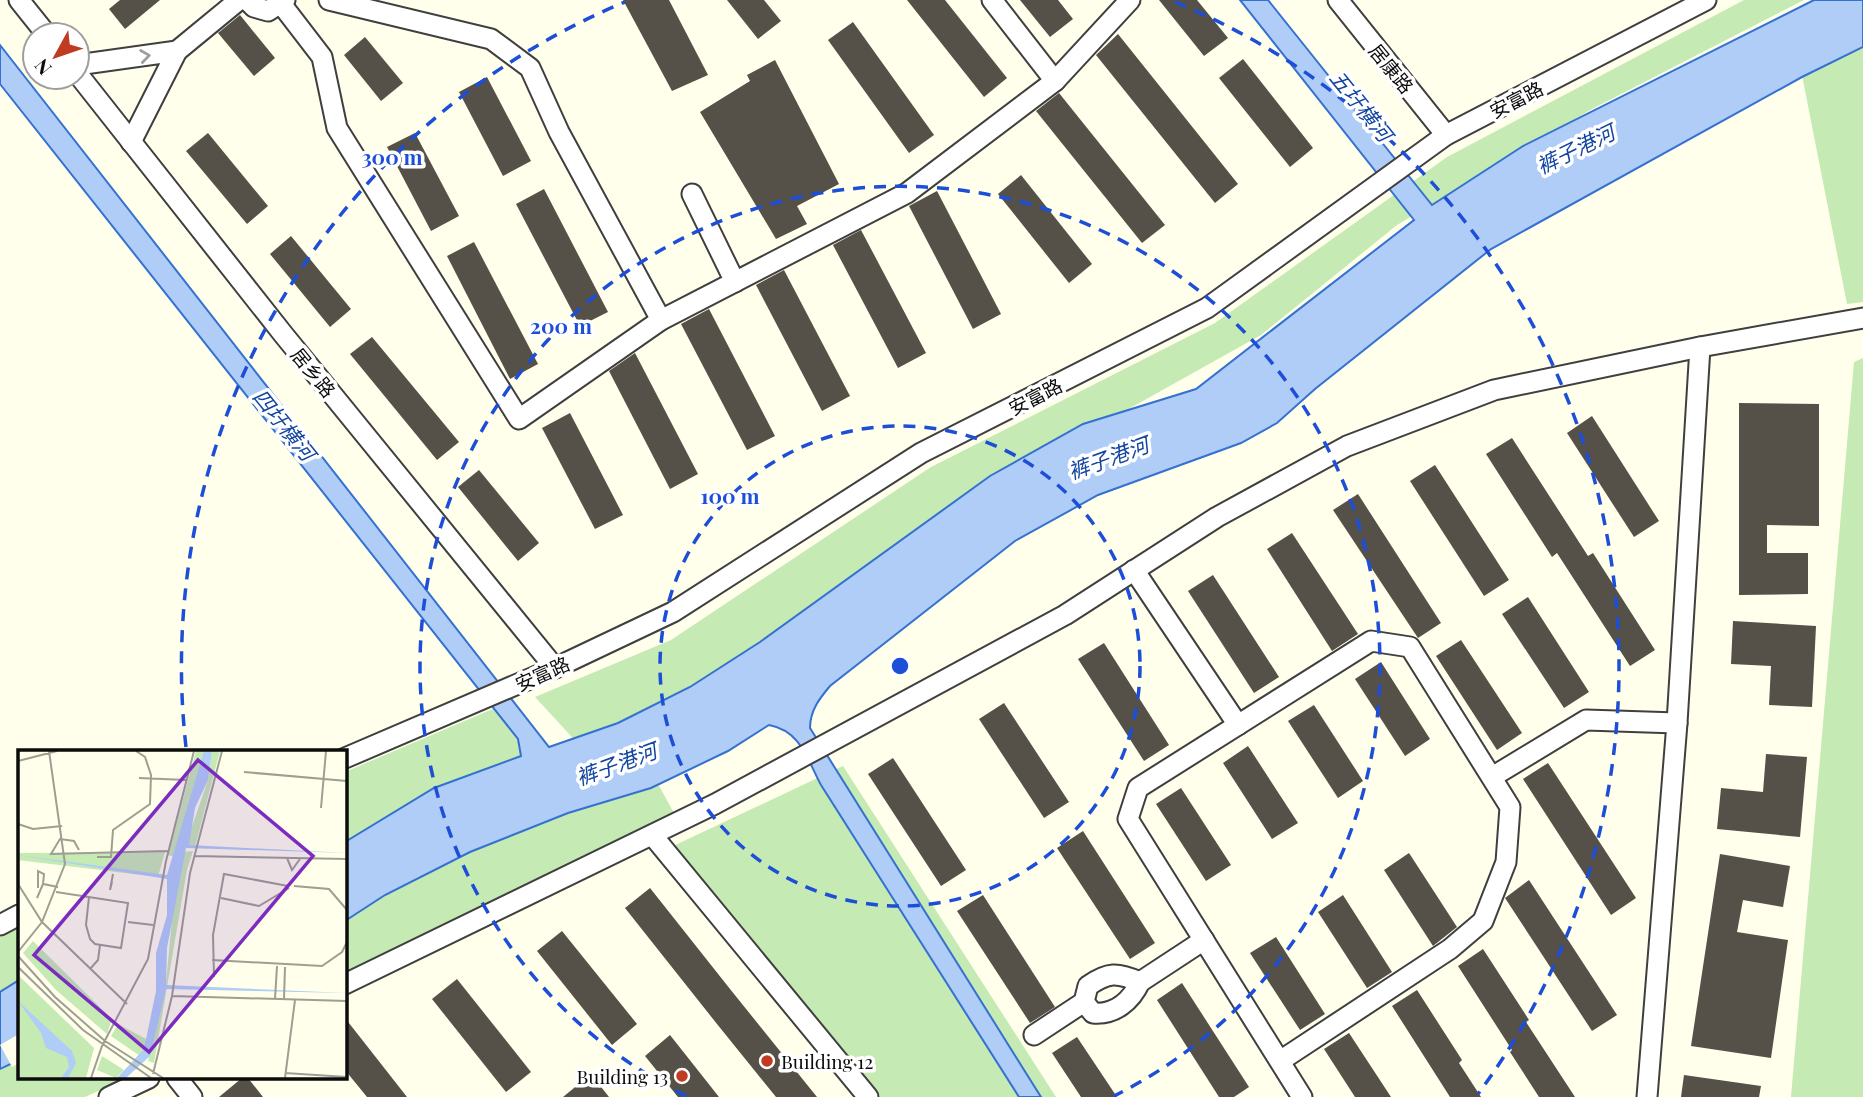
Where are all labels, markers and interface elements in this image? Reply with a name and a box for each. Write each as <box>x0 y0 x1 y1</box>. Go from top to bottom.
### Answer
north arrow <box>21 21 91 91</box>
street label: 居康路 <box>1364 38 1420 98</box>
one-way arrow <box>139 49 150 64</box>
text: N <box>28 54 57 81</box>
water label: 五圩横河 <box>1325 64 1402 150</box>
street label: 安富路 <box>1485 74 1547 124</box>
water label: 裤子港河 <box>1531 115 1622 179</box>
text: 300 m <box>361 142 423 170</box>
text: 200 m <box>530 311 592 339</box>
street label: 居乡路 <box>286 342 342 402</box>
street label: 安富路 <box>1004 371 1066 421</box>
water label: 四圩横河 <box>248 383 325 469</box>
water label: 裤子港河 <box>1064 428 1156 485</box>
text: 100 m <box>700 481 760 509</box>
street label: 安富路 <box>511 650 573 696</box>
centre of rings <box>888 654 912 678</box>
water label: 裤子港河 <box>572 734 664 791</box>
inset map <box>18 750 346 1080</box>
place label: Building 12 <box>781 1048 873 1074</box>
marker: Building 12 <box>759 1053 775 1069</box>
place label: Building 13 <box>577 1063 668 1089</box>
marker: Building 13 <box>674 1068 690 1084</box>

